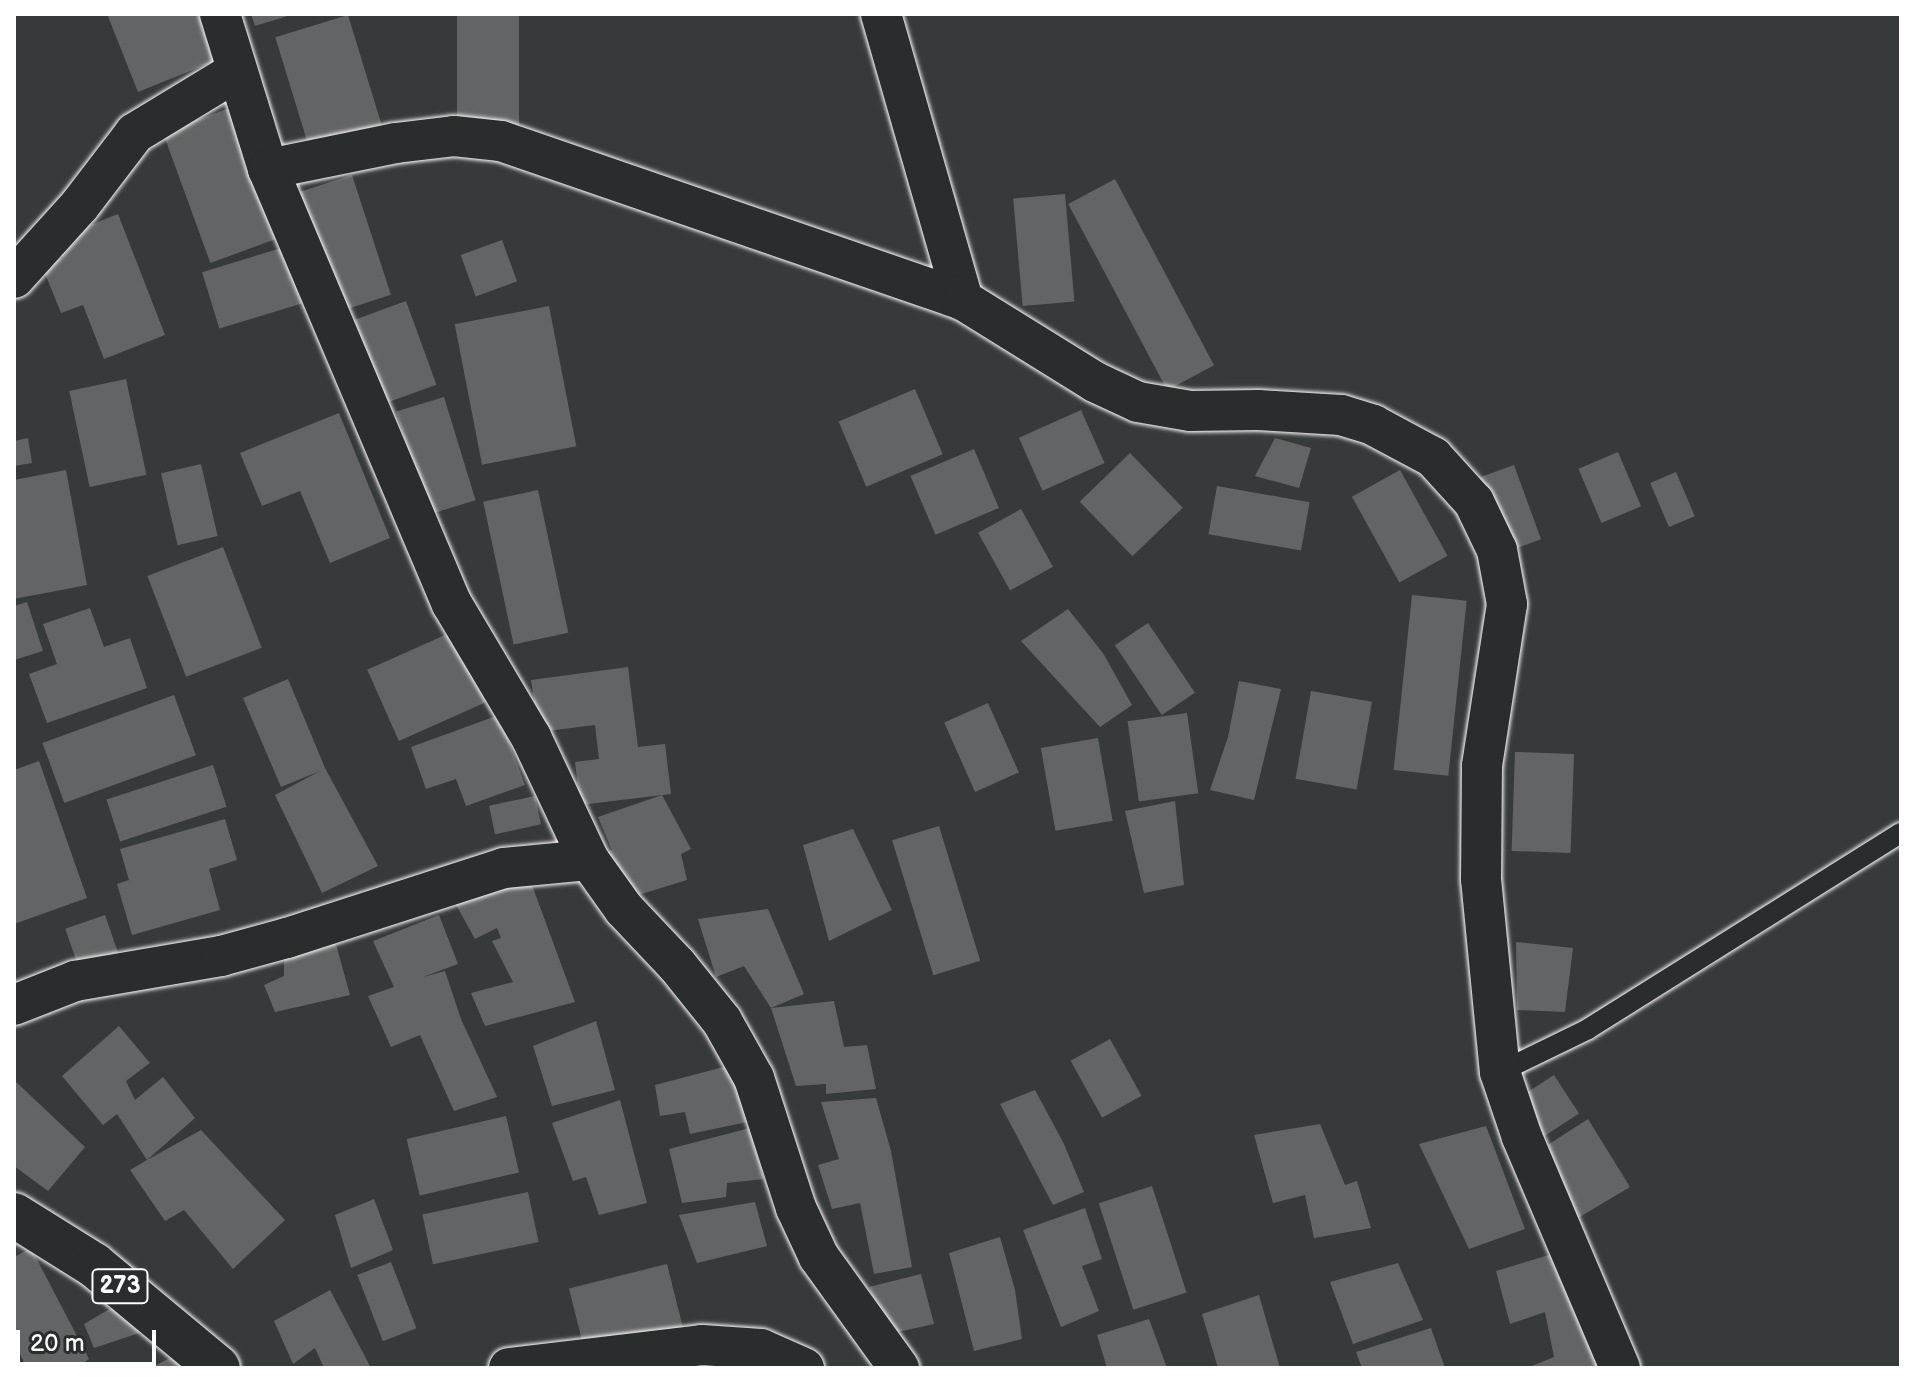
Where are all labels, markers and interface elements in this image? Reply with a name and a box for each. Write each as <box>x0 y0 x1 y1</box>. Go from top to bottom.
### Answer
road number: 273 <box>90 1266 150 1306</box>
scale bar <box>20 1314 160 1364</box>
text: 20 m <box>30 1329 85 1358</box>

